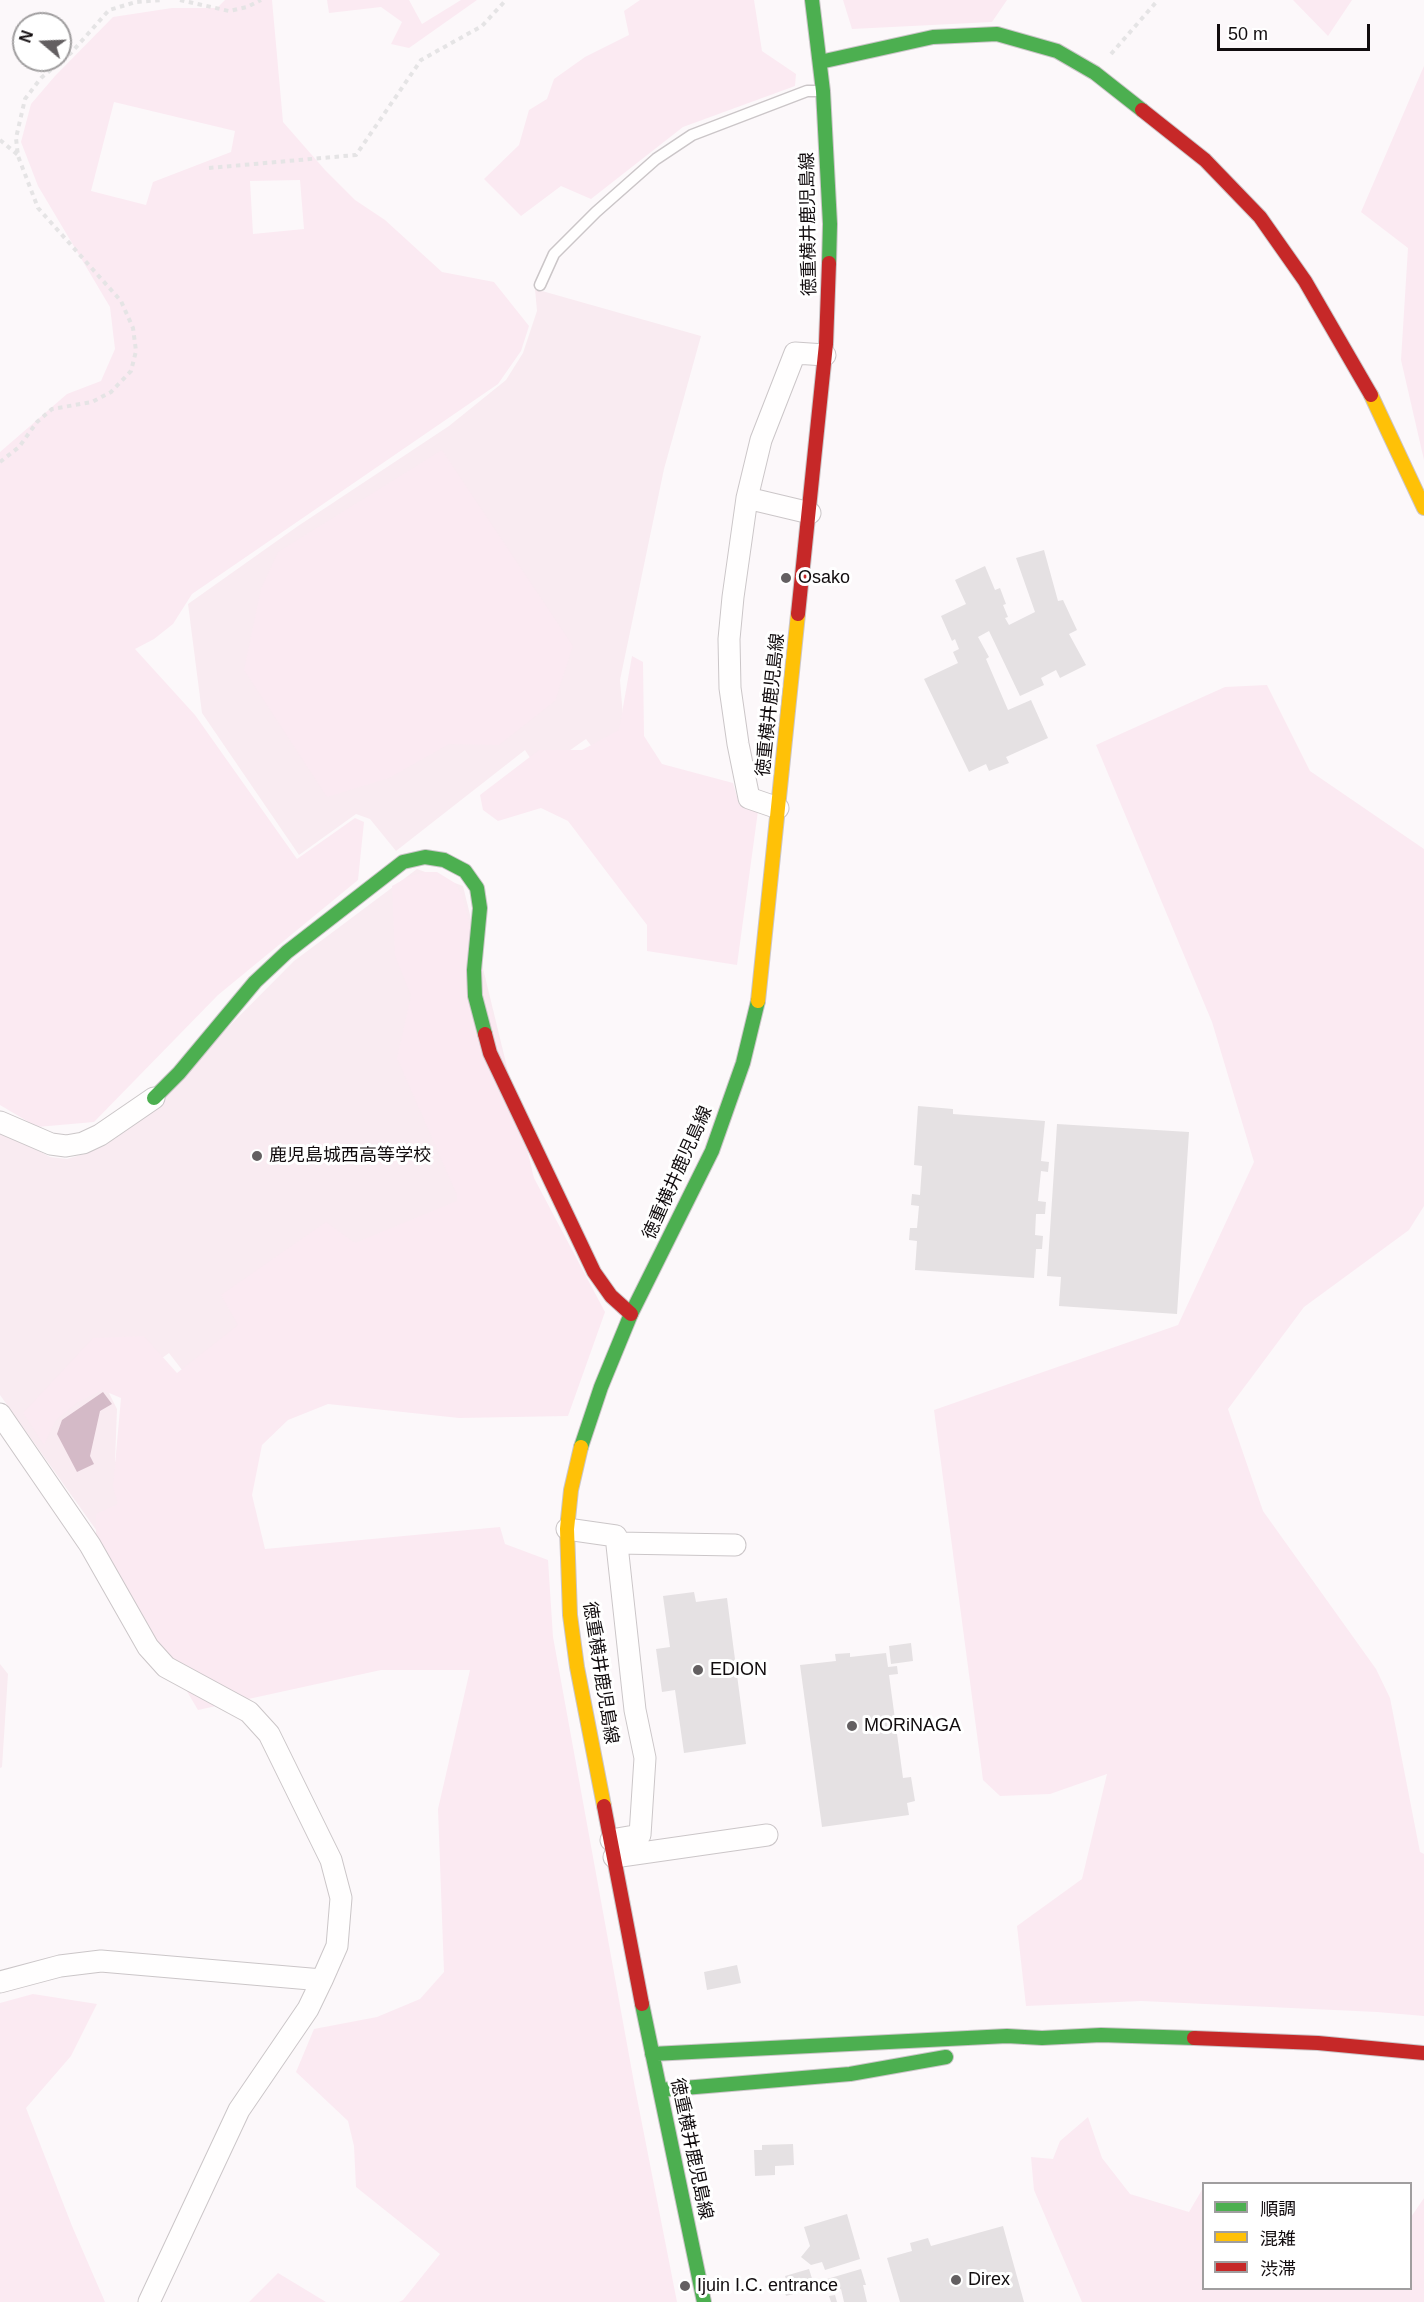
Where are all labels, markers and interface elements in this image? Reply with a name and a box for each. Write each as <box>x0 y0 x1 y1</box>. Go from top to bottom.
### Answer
north arrow <box>12 12 72 72</box>
scale bar <box>1220 12 1373 50</box>
text: 50 m <box>1228 24 1268 44</box>
text: N <box>16 28 36 45</box>
street label: 徳重横井鹿児島線 <box>797 152 821 296</box>
place label: Osako <box>798 567 850 589</box>
marker: Osako <box>779 571 793 585</box>
street label: 徳重横井鹿児島線 <box>753 632 789 778</box>
street label: 徳重横井鹿児島線 <box>639 1103 717 1243</box>
place label: 鹿児島城西高等学校 <box>269 1145 431 1167</box>
marker: 鹿児島城西高等学校 <box>250 1149 264 1163</box>
street label: 徳重横井鹿児島線 <box>578 1600 622 1746</box>
place label: EDION <box>710 1659 767 1681</box>
marker: EDION <box>691 1663 705 1677</box>
place label: MORiNAGA <box>864 1715 961 1737</box>
marker: MORiNAGA <box>845 1719 859 1733</box>
street label: 徳重横井鹿児島線 <box>665 2076 717 2222</box>
legend <box>1202 2182 1412 2290</box>
text: 順調 <box>1260 2199 1296 2219</box>
text: 混雑 <box>1260 2229 1296 2249</box>
text: 渋滞 <box>1260 2259 1296 2279</box>
place label: Direx <box>968 2269 1010 2291</box>
marker: Direx <box>949 2273 963 2287</box>
place label: Ijuin I.C. entrance <box>697 2275 838 2297</box>
marker: Ijuin I.C. entrance <box>678 2279 692 2293</box>

